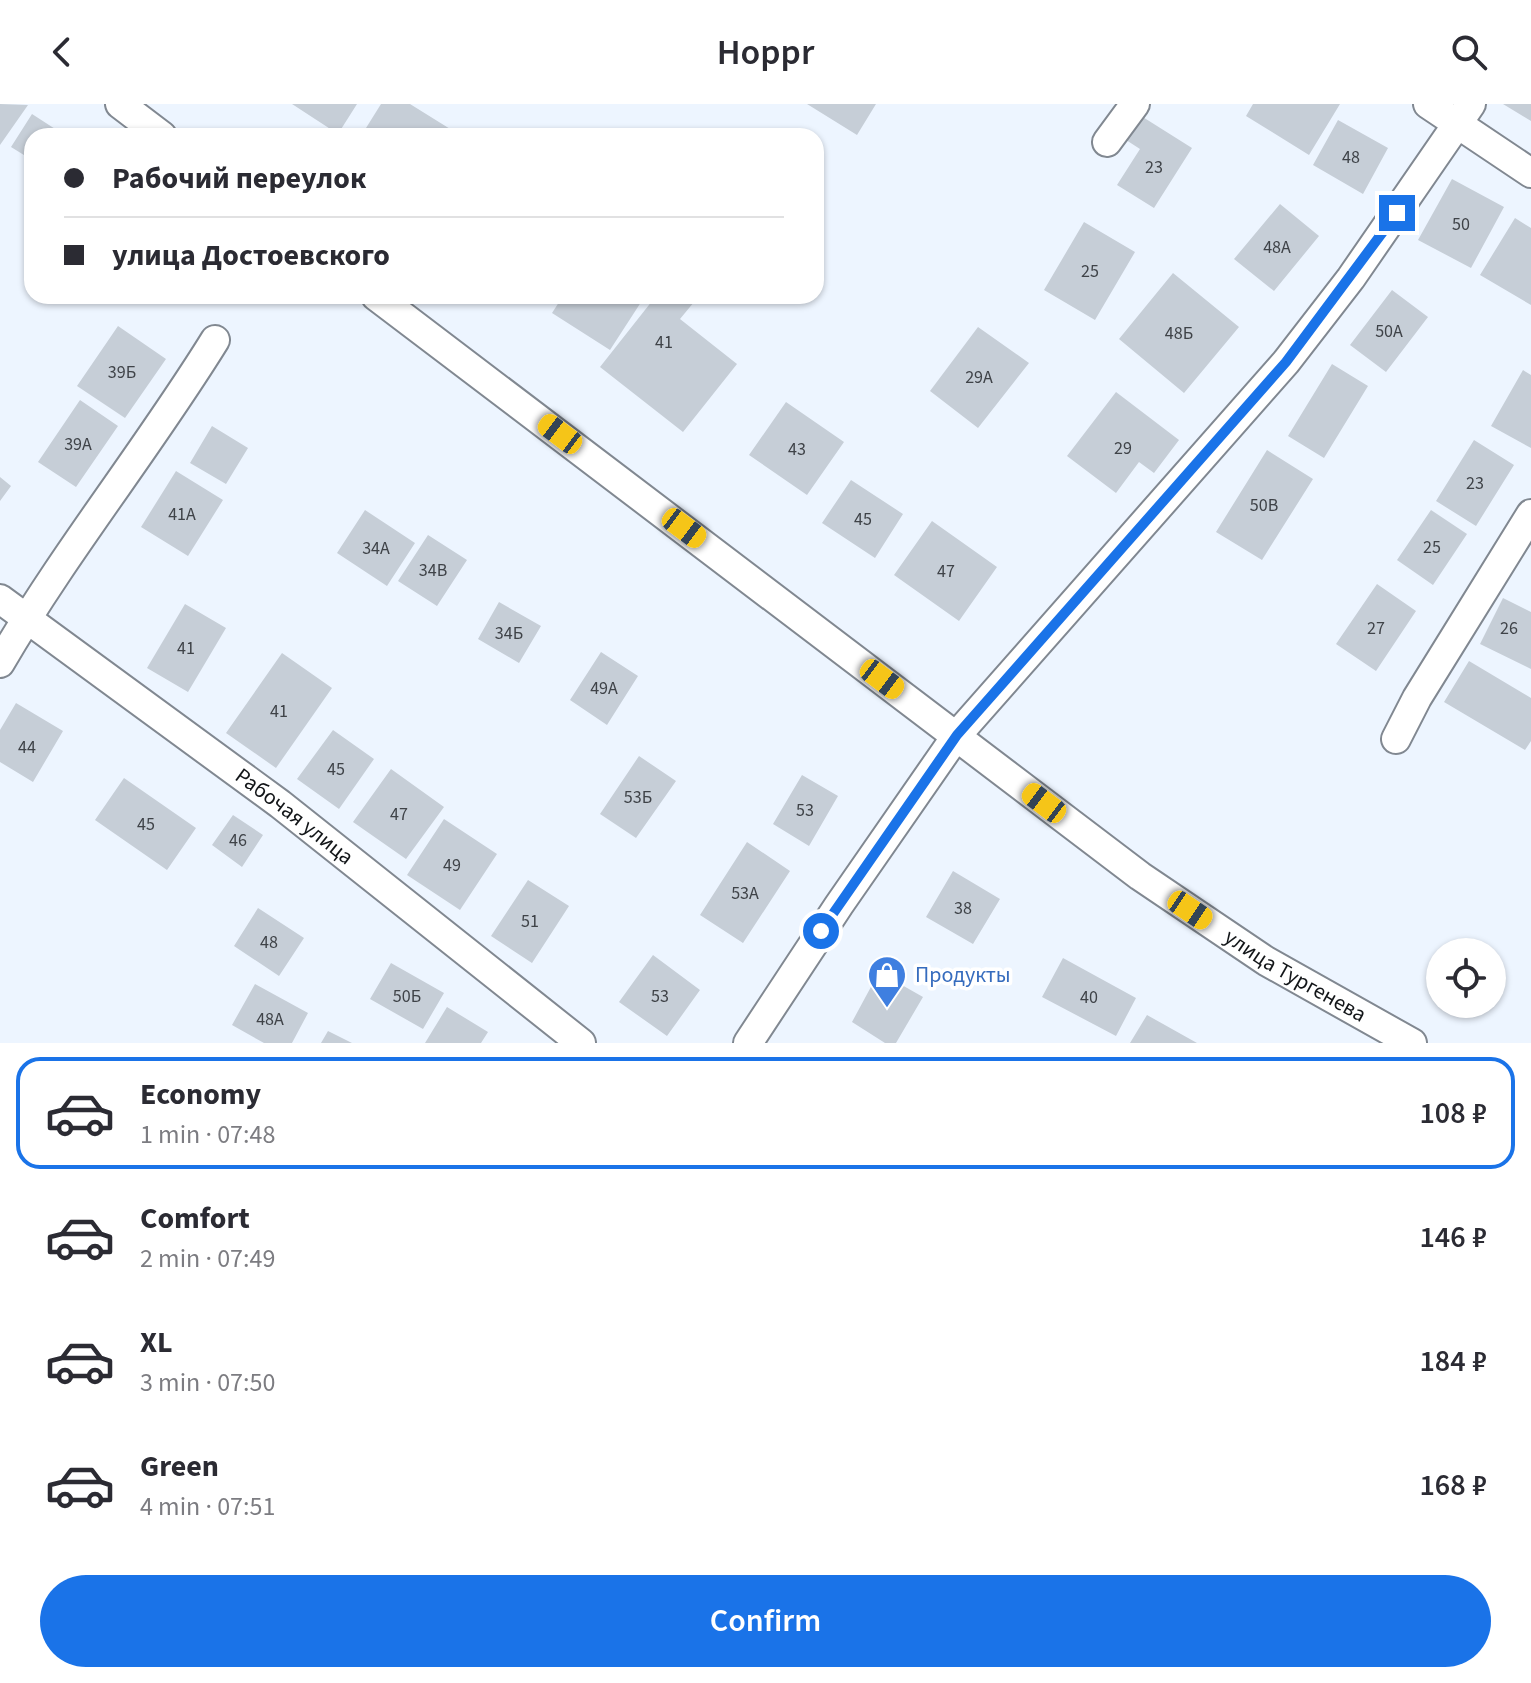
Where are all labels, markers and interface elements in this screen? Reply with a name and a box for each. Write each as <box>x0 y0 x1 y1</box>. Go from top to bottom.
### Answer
text: Hoppr <box>717 27 814 78</box>
icon: back <box>40 30 84 74</box>
icon: search <box>1447 30 1491 74</box>
house number: 48 <box>1342 145 1360 170</box>
house number: 23 <box>1145 155 1163 180</box>
text: Рабочий переулок <box>112 157 366 200</box>
route end <box>1379 195 1415 231</box>
house number: 50 <box>1452 212 1470 237</box>
text: улица Достоевского <box>112 234 390 277</box>
house number: 48А <box>1263 235 1291 260</box>
house number: 25 <box>1081 259 1099 284</box>
house number: 50А <box>1375 319 1403 344</box>
house number: 48Б <box>1165 321 1193 346</box>
house number: 41 <box>655 330 673 355</box>
house number: 39Б <box>108 360 136 385</box>
house number: 29А <box>965 365 993 390</box>
car <box>534 410 586 458</box>
house number: 39А <box>64 432 92 457</box>
house number: 29 <box>1114 436 1132 461</box>
house number: 43 <box>788 437 806 462</box>
house number: 23 <box>1466 471 1484 496</box>
house number: 50В <box>1250 493 1278 518</box>
house number: 41А <box>168 502 196 527</box>
car <box>658 504 710 552</box>
house number: 45 <box>854 507 872 532</box>
house number: 25 <box>1423 535 1441 560</box>
house number: 34А <box>362 536 390 561</box>
house number: 34В <box>419 558 447 583</box>
house number: 47 <box>937 559 955 584</box>
house number: 27 <box>1367 616 1385 641</box>
house number: 26 <box>1500 616 1518 641</box>
house number: 34Б <box>495 621 523 646</box>
house number: 41 <box>177 636 195 661</box>
car <box>856 655 908 703</box>
house number: 49А <box>590 676 618 701</box>
house number: 41 <box>270 699 288 724</box>
house number: 44 <box>18 735 36 760</box>
house number: 45 <box>327 757 345 782</box>
street label: Рабочая улица <box>228 760 361 873</box>
car <box>1018 779 1070 827</box>
house number: 53Б <box>624 785 652 810</box>
house number: 53 <box>796 798 814 823</box>
house number: 47 <box>390 802 408 827</box>
house number: 45 <box>137 812 155 837</box>
house number: 46 <box>229 828 247 853</box>
house number: 49 <box>443 853 461 878</box>
house number: 53А <box>731 881 759 906</box>
car <box>1163 887 1217 933</box>
house number: 38 <box>954 896 972 921</box>
house number: 51 <box>521 909 539 934</box>
route start <box>803 913 839 949</box>
street label: улица Тургенева <box>1218 921 1372 1030</box>
house number: 48 <box>260 930 278 955</box>
map controls <box>1426 938 1506 1018</box>
button: locate <box>1426 938 1506 1018</box>
shop icon: Продукты <box>866 954 908 1009</box>
place label: Продукты <box>915 959 1011 991</box>
house number: 50Б <box>393 984 421 1009</box>
house number: 53 <box>651 984 669 1009</box>
house number: 40 <box>1080 985 1098 1010</box>
house number: 48А <box>256 1007 284 1032</box>
text: Economy <box>140 1073 261 1116</box>
icon: car <box>44 1077 116 1149</box>
text: 108 ₽ <box>1419 1092 1487 1135</box>
text: 1 min · 07:48 <box>140 1116 275 1153</box>
text: Comfort <box>140 1197 250 1240</box>
icon: car <box>44 1201 116 1273</box>
text: 146 ₽ <box>1419 1216 1487 1259</box>
text: 2 min · 07:49 <box>140 1240 275 1277</box>
text: XL <box>140 1321 173 1364</box>
icon: car <box>44 1325 116 1397</box>
text: 184 ₽ <box>1419 1340 1487 1383</box>
text: 3 min · 07:50 <box>140 1364 275 1401</box>
text: Green <box>140 1445 219 1488</box>
icon: car <box>44 1449 116 1521</box>
text: 168 ₽ <box>1419 1464 1487 1507</box>
text: 4 min · 07:51 <box>140 1488 275 1525</box>
button: Confirm <box>40 1575 1491 1667</box>

